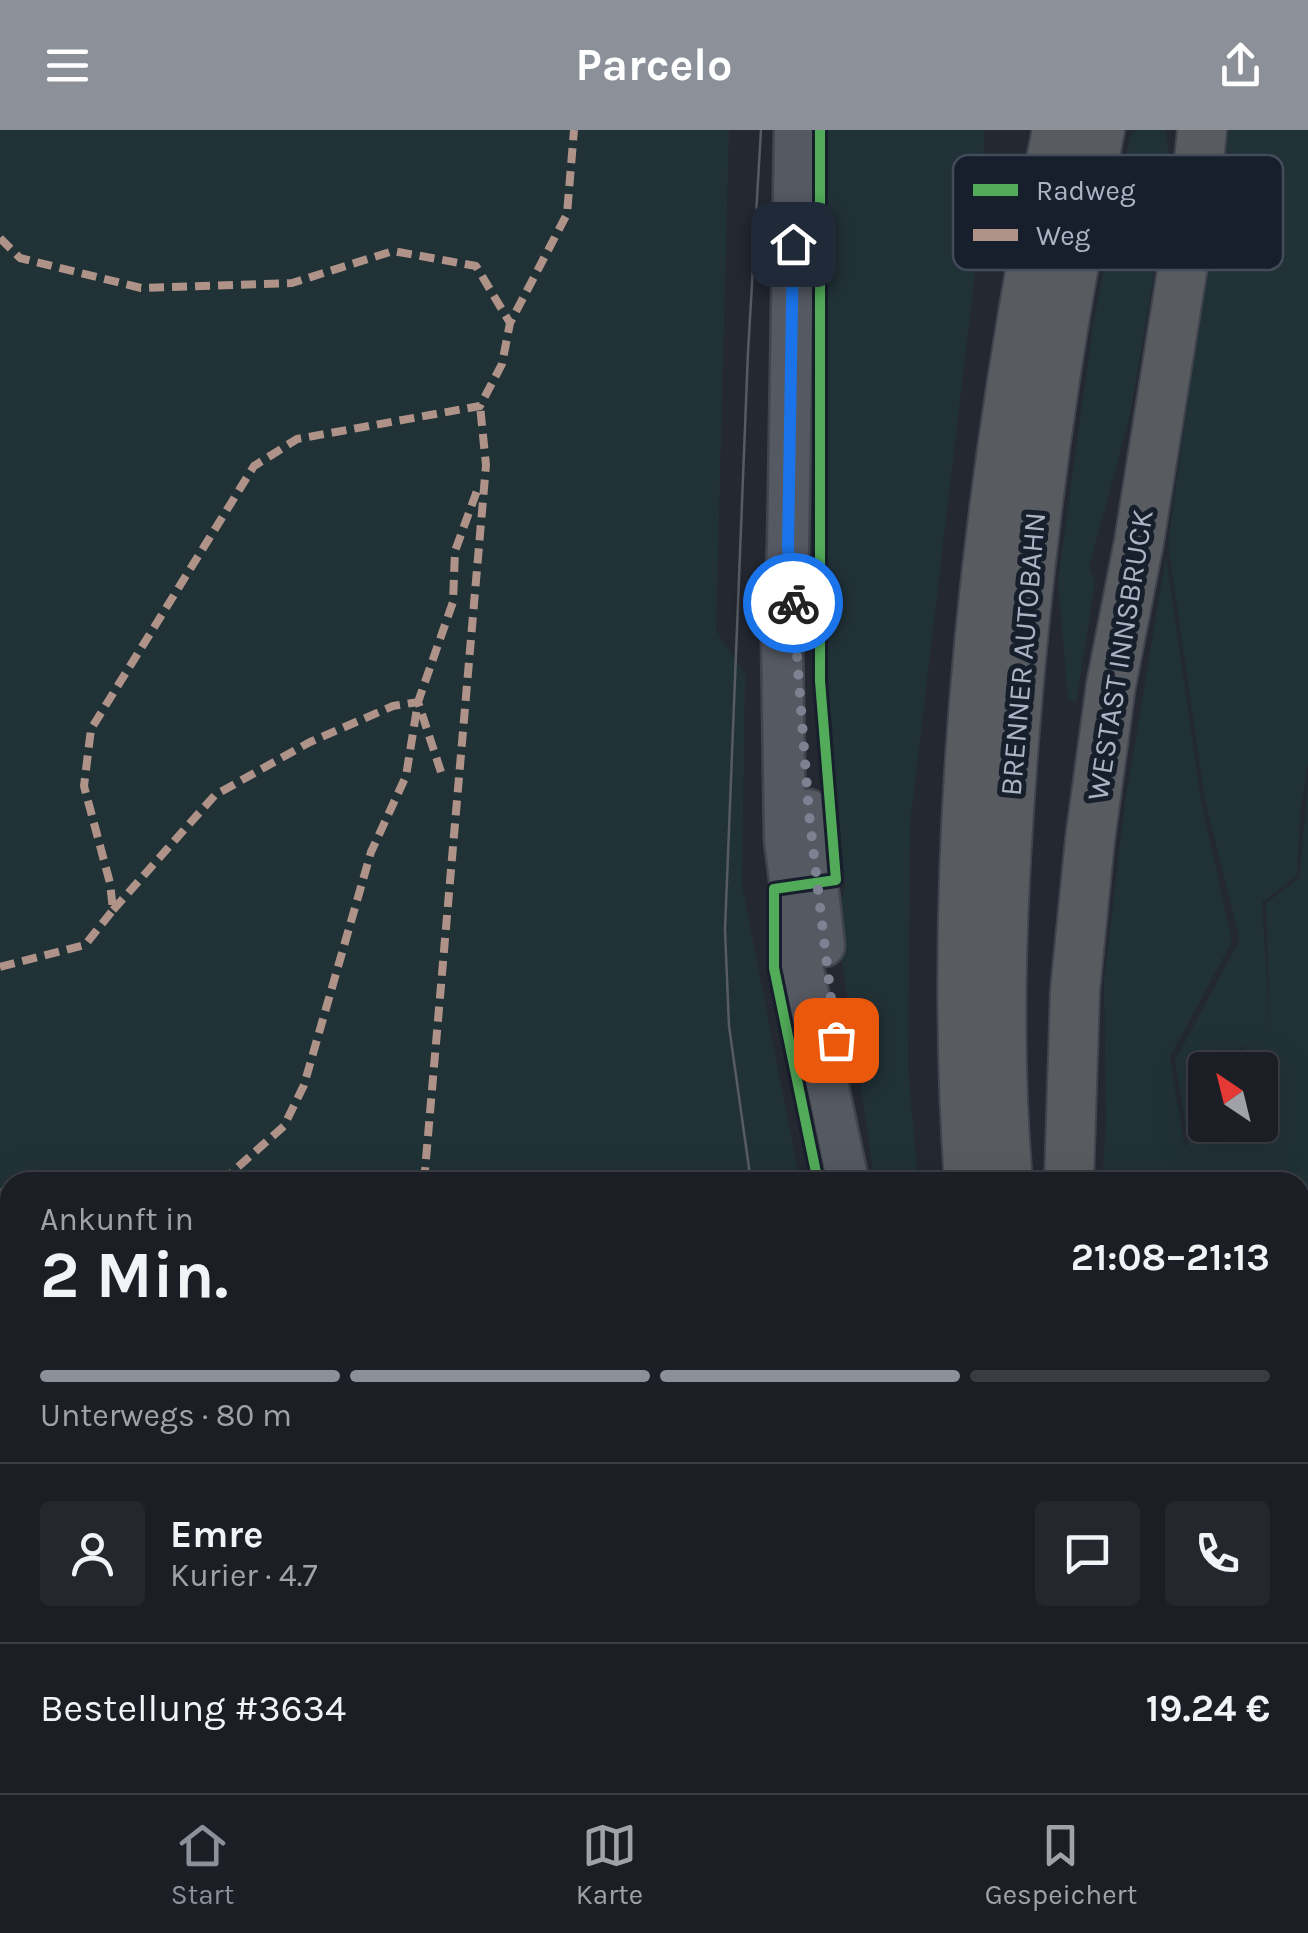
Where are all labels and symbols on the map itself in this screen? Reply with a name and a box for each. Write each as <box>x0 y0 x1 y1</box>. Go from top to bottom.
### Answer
legend <box>953 155 1283 270</box>
text: Radweg <box>1036 174 1136 207</box>
pin <box>751 202 836 287</box>
text: Weg <box>1036 219 1091 252</box>
street label: WESTAST INNSBRUCK <box>1079 507 1161 803</box>
street label: BRENNER AUTOBAHN <box>993 510 1053 798</box>
courier <box>743 553 843 653</box>
pin <box>794 998 879 1083</box>
north arrow <box>1188 1052 1278 1142</box>

